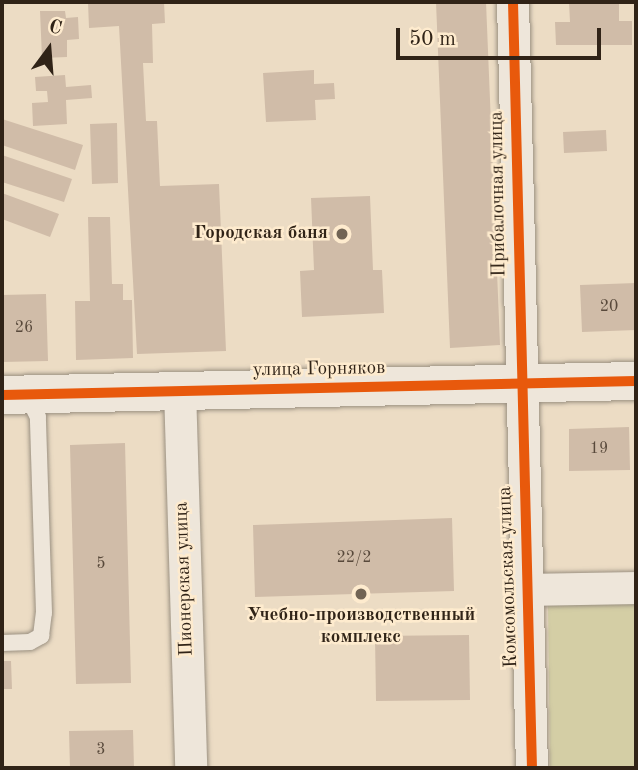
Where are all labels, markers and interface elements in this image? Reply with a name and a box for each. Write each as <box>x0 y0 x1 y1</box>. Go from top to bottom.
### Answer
north arrow <box>14 14 84 84</box>
scale bar <box>400 14 605 58</box>
text: С <box>46 17 64 39</box>
text: 50 m <box>409 29 456 50</box>
street label: Прибалочная улица <box>486 111 512 277</box>
place label: Городская баня <box>194 223 328 245</box>
marker: Городская баня <box>334 226 350 242</box>
house number: 20 <box>600 297 618 317</box>
house number: 26 <box>15 318 33 338</box>
street label: улица Горняков <box>253 357 385 383</box>
house number: 19 <box>590 439 608 459</box>
street label: Комсомольская улица <box>494 486 524 668</box>
street label: Пионерская улица <box>171 501 199 657</box>
house number: 22/2 <box>336 548 372 568</box>
house number: 5 <box>96 554 106 574</box>
marker: Учебно-производственный комплекс <box>353 586 369 602</box>
place label: Учебно-производственный комплекс <box>247 605 475 649</box>
house number: 3 <box>96 740 106 760</box>

